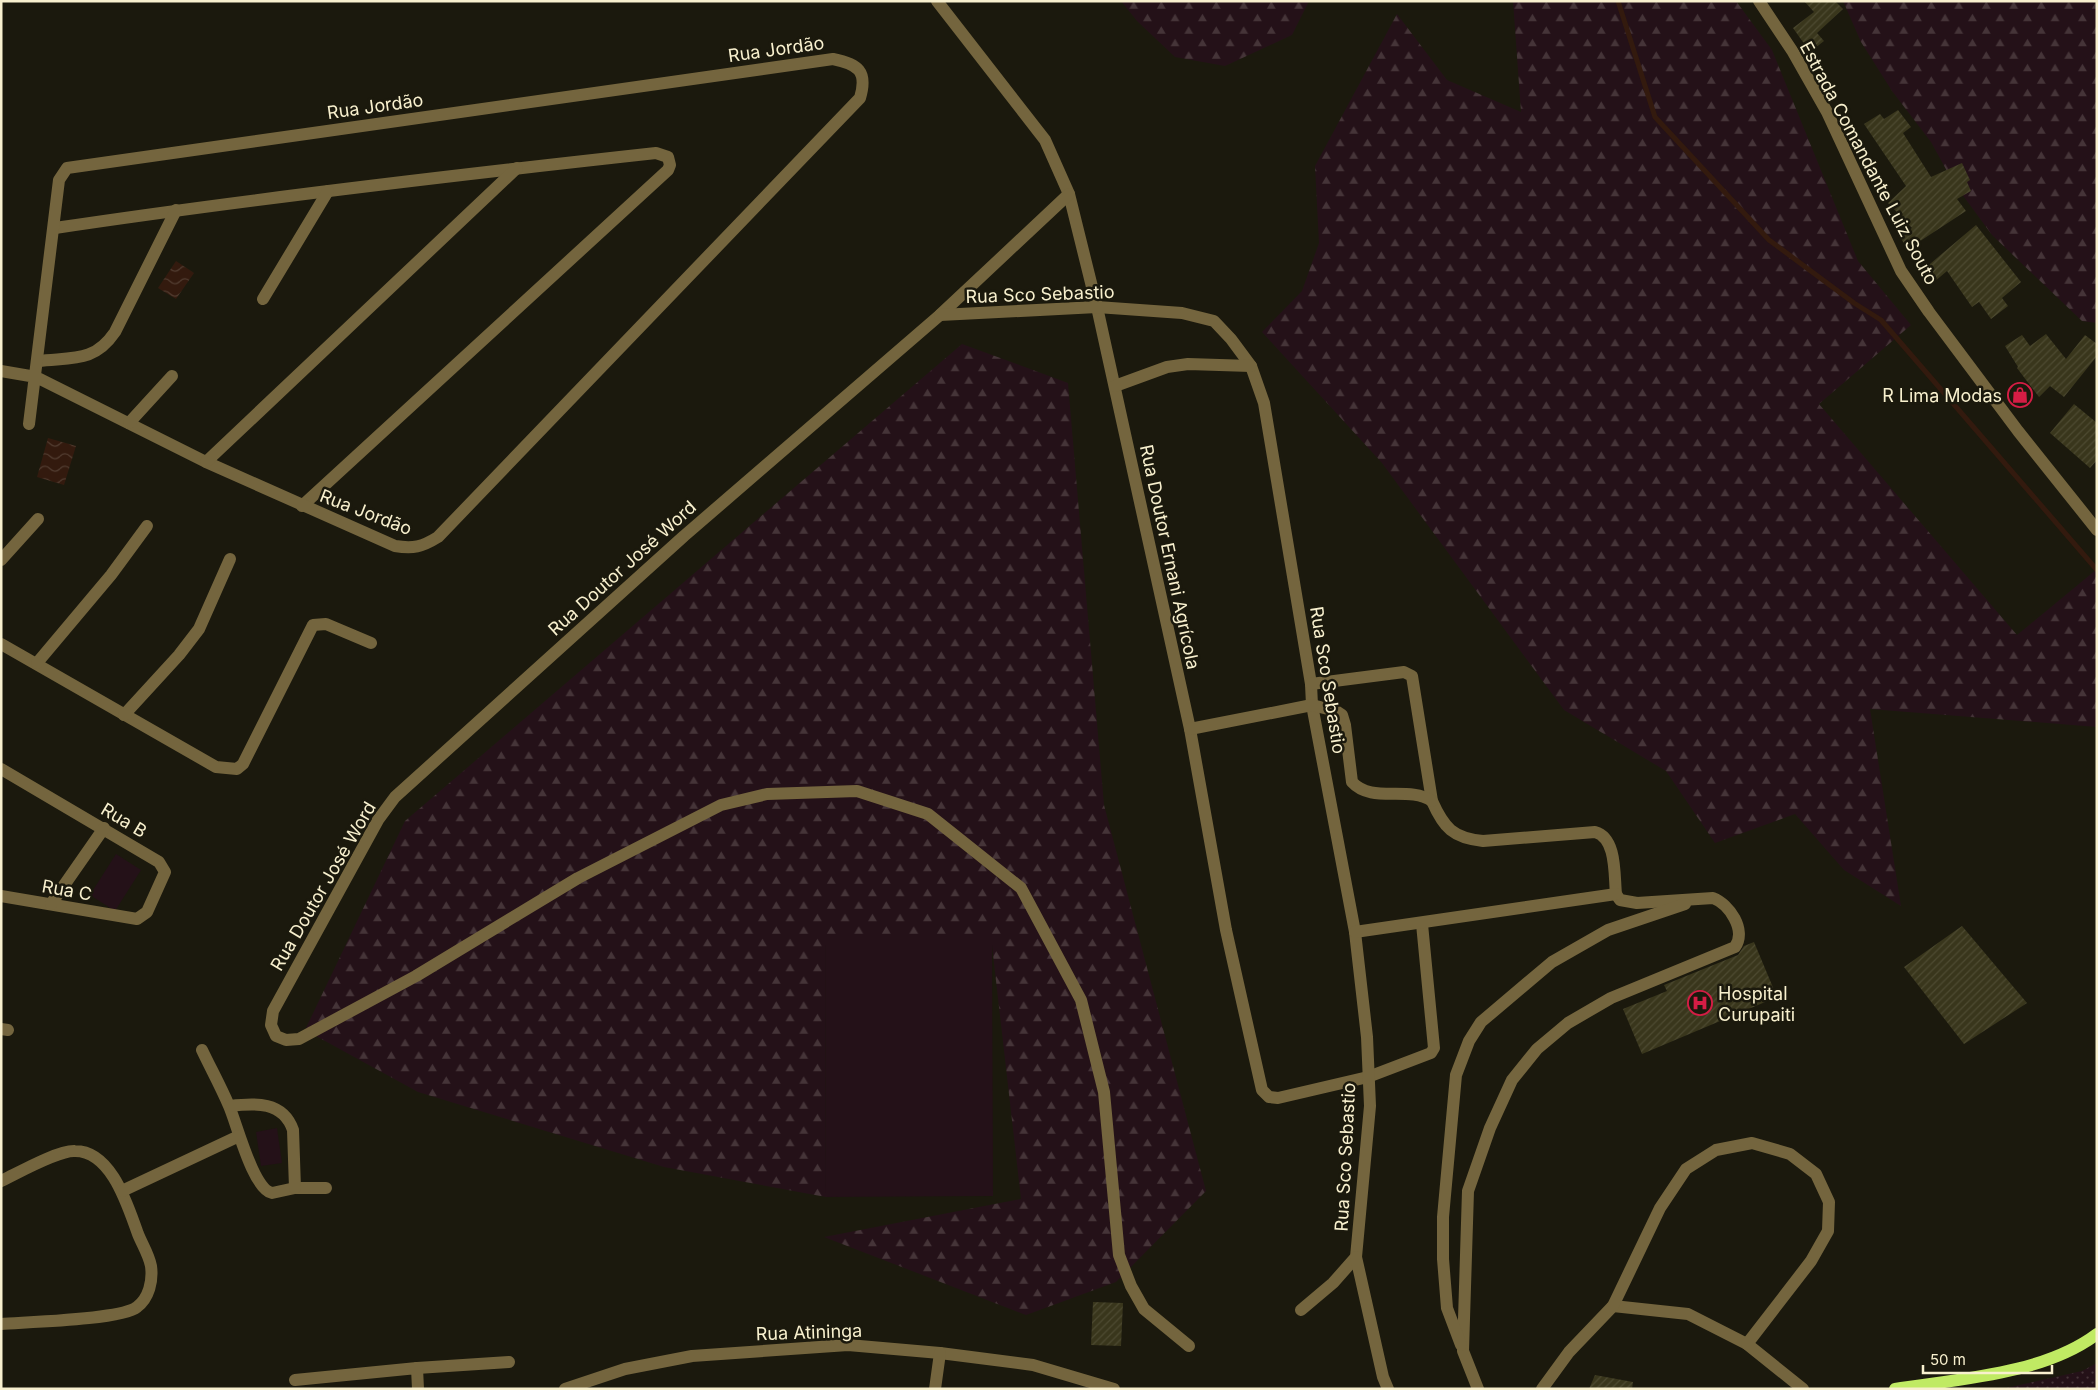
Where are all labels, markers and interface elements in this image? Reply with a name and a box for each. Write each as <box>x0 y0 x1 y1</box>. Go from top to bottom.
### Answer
street label: Rua Jordão <box>727 32 825 66</box>
street label: Estrada Comandante Luiz Souto <box>1796 38 1942 288</box>
street label: Rua Jordão <box>326 89 424 123</box>
street label: Rua Sco Sebastio <box>965 281 1115 307</box>
shop icon: R Lima Modas <box>2007 382 2033 408</box>
place label: R Lima Modas <box>1882 385 2002 406</box>
street label: Rua Doutor Ernani Agrícola <box>1136 443 1204 671</box>
street label: Rua Jordão <box>317 485 415 539</box>
street label: Rua Doutor José Word <box>544 496 700 640</box>
street label: Rua Sco Sebastio <box>1306 605 1350 755</box>
street label: Rua B <box>98 798 150 842</box>
street label: Rua Doutor José Word <box>266 798 380 974</box>
street label: Rua C <box>40 875 94 905</box>
place label: Hospital Curupaiti <box>1718 983 1795 1025</box>
hospital icon: Hospital Curupaiti <box>1687 990 1713 1016</box>
street label: Rua Sco Sebastio <box>1331 1082 1359 1232</box>
street label: Rua Atininga <box>755 1320 863 1344</box>
scale bar <box>1923 1342 2052 1374</box>
text: 50 m <box>1930 1350 1966 1369</box>

